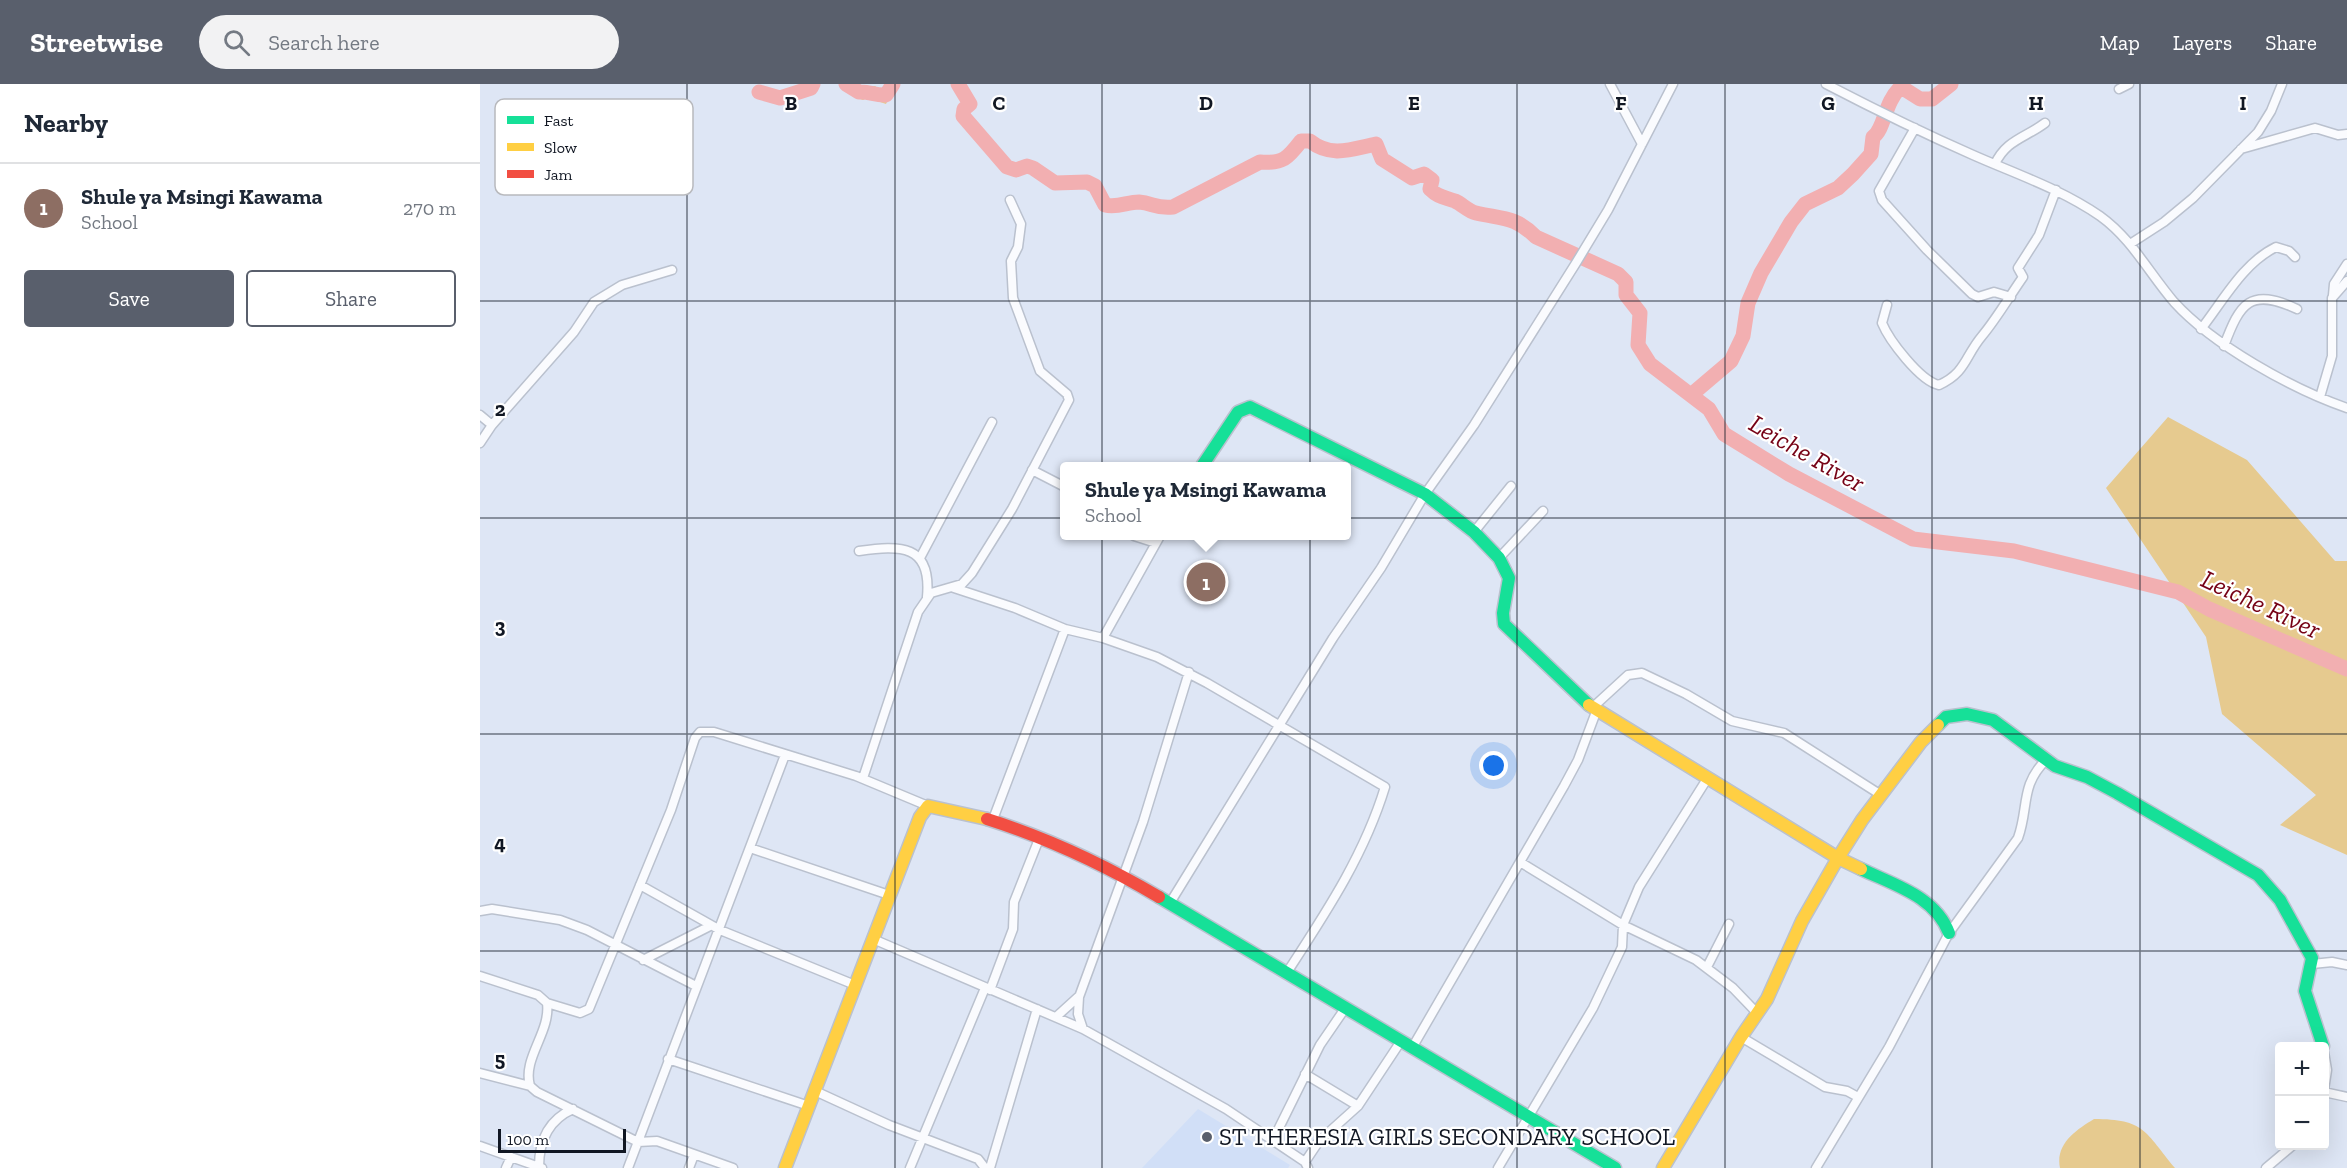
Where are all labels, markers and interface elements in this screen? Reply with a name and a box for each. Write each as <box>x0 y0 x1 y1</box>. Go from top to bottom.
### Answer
search box <box>199 15 619 69</box>
text: Streetwise <box>30 26 163 59</box>
icon: search <box>220 26 253 59</box>
text: Search here <box>268 29 380 56</box>
text: Map <box>2100 30 2140 55</box>
text: Layers <box>2173 30 2232 55</box>
text: Share <box>2265 30 2317 55</box>
text: B <box>785 91 797 115</box>
text: C <box>993 91 1006 115</box>
text: D <box>1199 91 1213 115</box>
text: E <box>1408 91 1420 115</box>
text: F <box>1615 91 1627 115</box>
text: G <box>1821 91 1835 115</box>
text: H <box>2028 91 2044 115</box>
text: I <box>2239 91 2247 115</box>
legend <box>495 99 693 195</box>
text: Nearby <box>24 107 108 139</box>
text: Fast <box>544 111 573 130</box>
text: Slow <box>544 138 578 157</box>
text: Jam <box>544 165 573 184</box>
text: Shule ya Msingi Kawama <box>81 183 323 210</box>
text: 1 <box>39 196 48 220</box>
text: 270 m <box>403 196 456 220</box>
text: School <box>81 210 138 234</box>
button: Save <box>24 270 234 327</box>
button: Share <box>246 270 456 327</box>
text: 2 <box>495 397 506 421</box>
water label: Leiche River <box>1744 407 1870 499</box>
popup <box>1060 462 1351 540</box>
text: Shule ya Msingi Kawama <box>1085 476 1326 503</box>
text: School <box>1085 503 1142 527</box>
pin: 1 <box>1186 560 1226 604</box>
water label: Leiche River <box>2196 562 2326 646</box>
text: 3 <box>495 614 506 638</box>
your location <box>1479 751 1508 780</box>
text: 4 <box>494 831 506 855</box>
map controls <box>2275 1042 2329 1150</box>
button: + <box>2275 1042 2329 1096</box>
text: 5 <box>495 1047 505 1071</box>
button: − <box>2275 1096 2329 1150</box>
place label: ST THERESIA GIRLS SECONDARY SCHOOL <box>1219 1122 1675 1151</box>
scale bar <box>498 1126 626 1154</box>
text: 100 m <box>507 1130 549 1149</box>
marker: ST THERESIA GIRLS SECONDARY SCHOOL <box>1200 1130 1214 1144</box>

